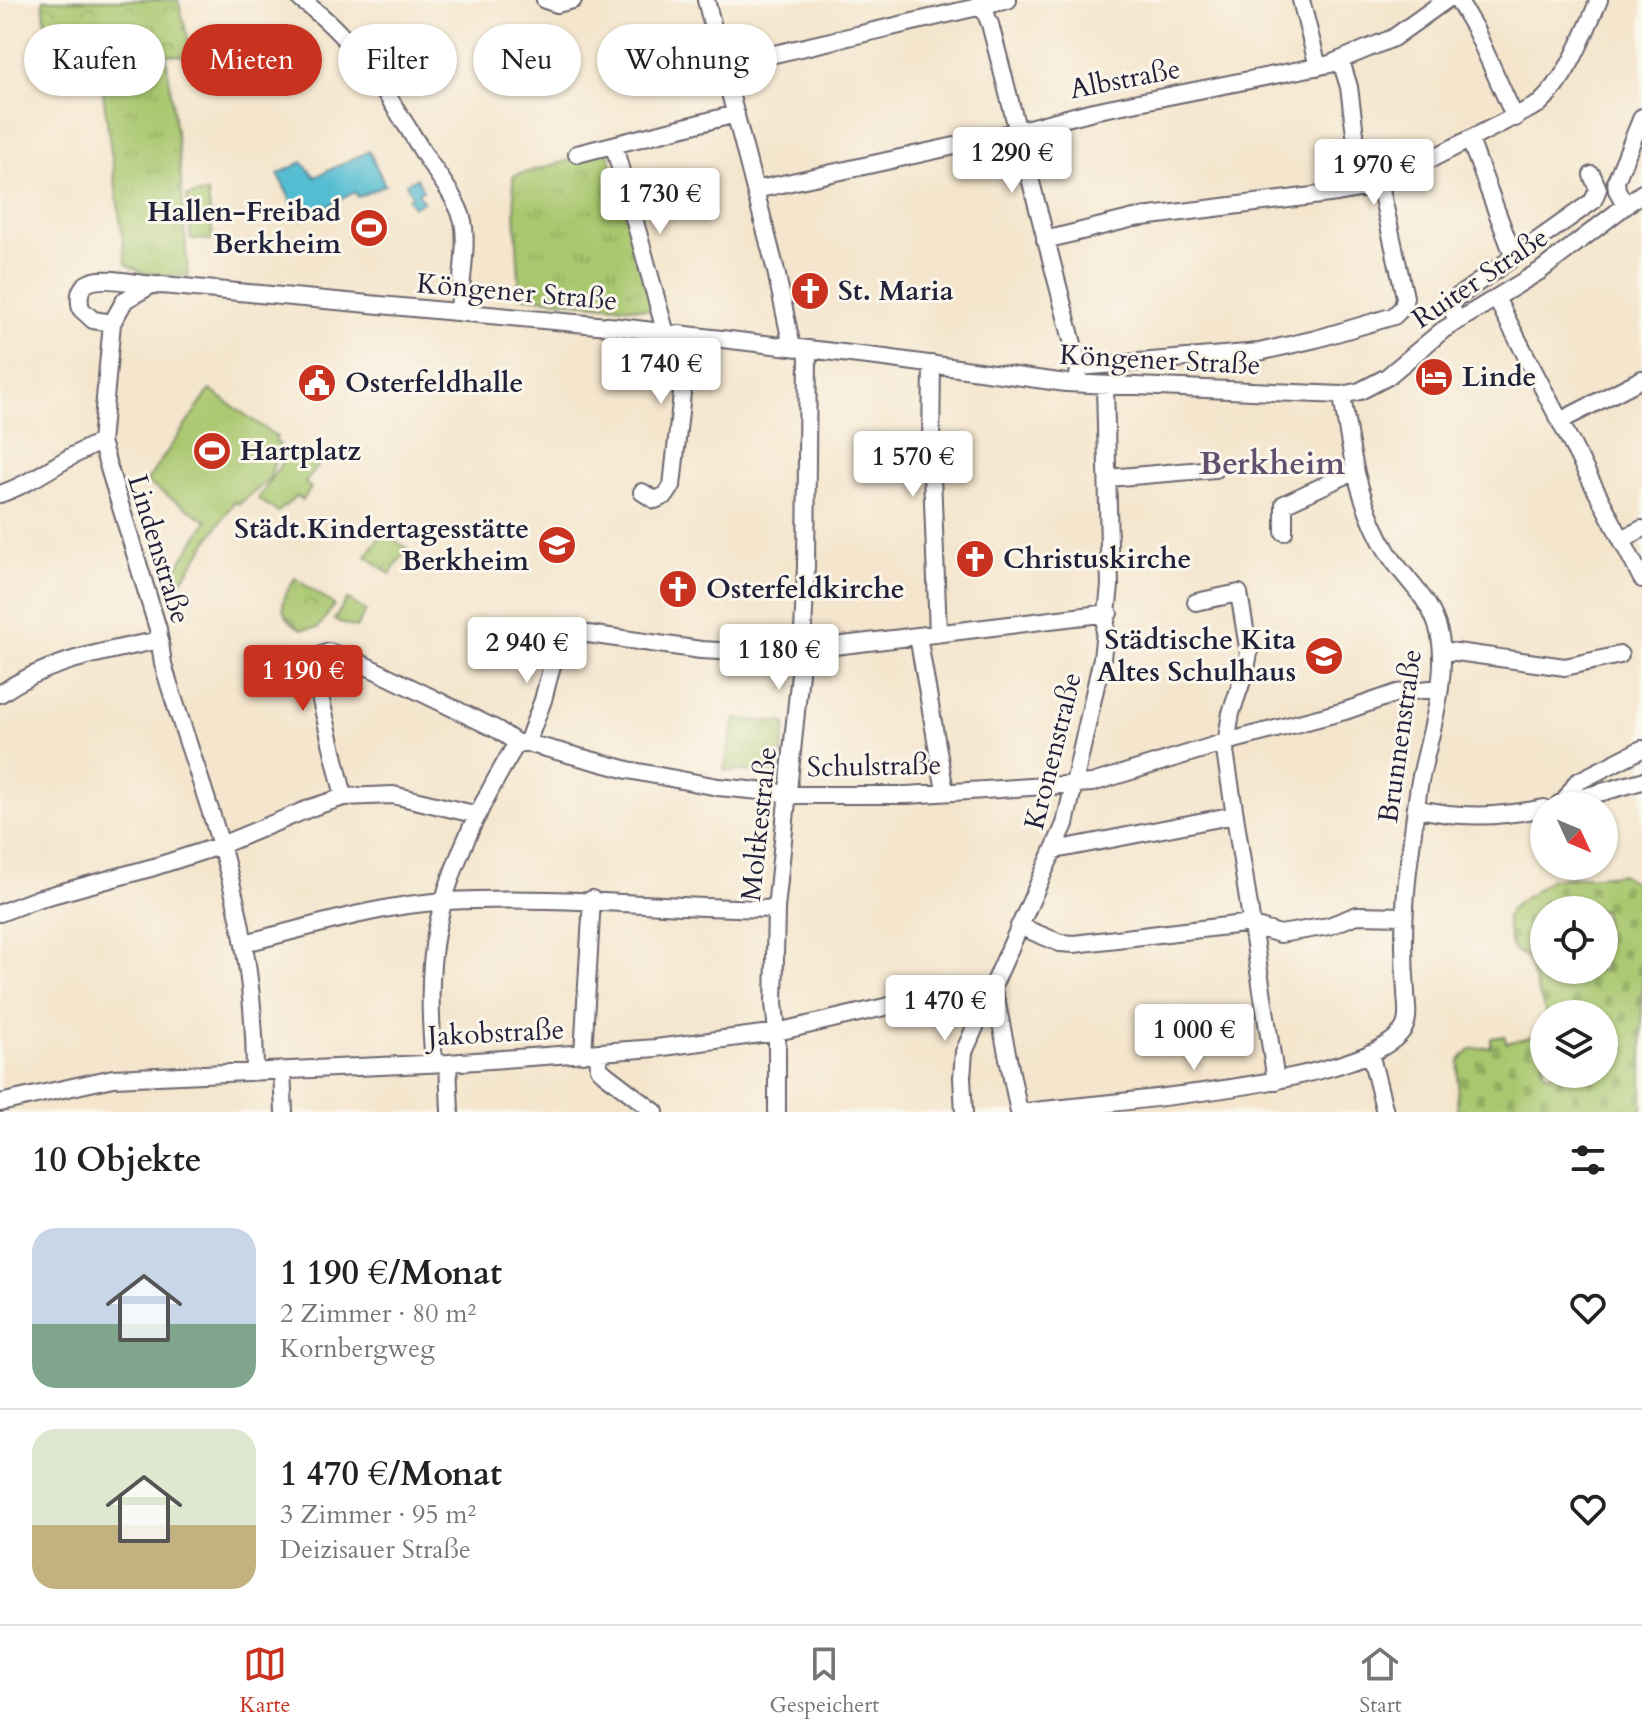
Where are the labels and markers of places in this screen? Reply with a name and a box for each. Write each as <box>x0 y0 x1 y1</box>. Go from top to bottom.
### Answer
pin: 1 290 € <box>938 127 1086 195</box>
pin: 1 970 € <box>1300 139 1448 207</box>
pin: 1 730 € <box>586 168 734 236</box>
place label: Hallen-Freibad Berkheim <box>147 193 341 263</box>
sports icon: Hallen-Freibad Berkheim <box>348 207 390 249</box>
church icon: St. Maria <box>789 270 831 312</box>
place label: St. Maria <box>838 272 954 310</box>
pin: 1 740 € <box>587 338 735 406</box>
hotel icon: Linde <box>1413 356 1455 398</box>
place label: Linde <box>1462 358 1536 396</box>
public building icon: Osterfeldhalle <box>296 362 338 404</box>
place label: Osterfeldhalle <box>345 364 523 402</box>
sports icon: Hartplatz <box>191 430 233 472</box>
pin: 1 570 € <box>839 431 987 499</box>
place label: Hartplatz <box>240 432 361 470</box>
place label: Städt.Kindertagesstätte Berkheim <box>234 510 529 580</box>
school or university icon: Städt.Kindertagesstätte Berkheim <box>536 524 578 566</box>
church icon: Christuskirche <box>954 538 996 580</box>
place label: Christuskirche <box>1003 540 1191 578</box>
church icon: Osterfeldkirche <box>657 568 699 610</box>
place label: Osterfeldkirche <box>706 570 905 608</box>
pin: 2 940 € <box>453 617 601 685</box>
place label: Städtische Kita Altes Schulhaus <box>1097 621 1296 691</box>
pin: 1 180 € <box>705 624 853 692</box>
school or university icon: Städtische Kita Altes Schulhaus <box>1303 635 1345 677</box>
pin: 1 190 € <box>229 645 377 713</box>
pin: 1 470 € <box>871 975 1019 1043</box>
pin: 1 000 € <box>1120 1004 1268 1072</box>

